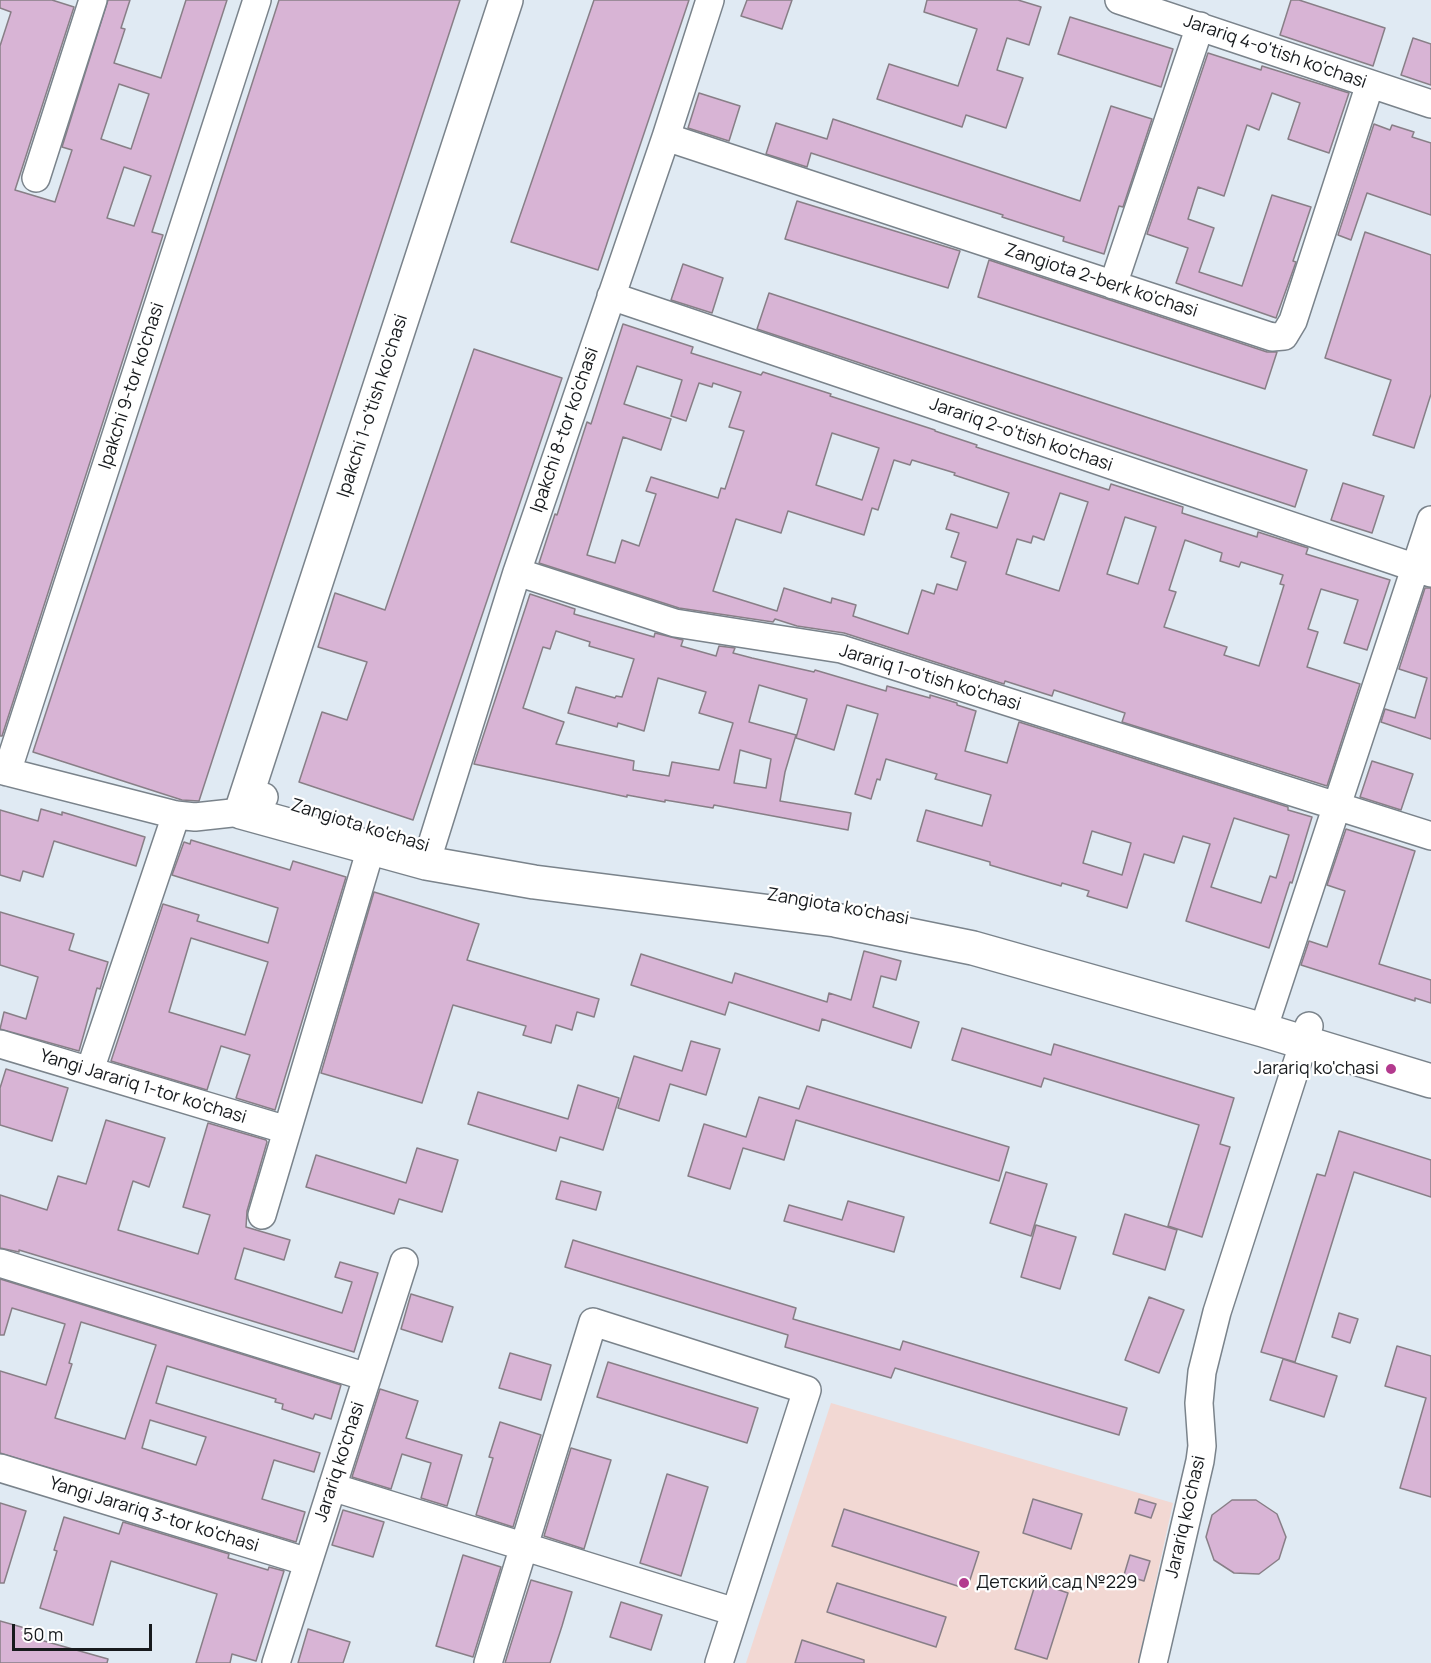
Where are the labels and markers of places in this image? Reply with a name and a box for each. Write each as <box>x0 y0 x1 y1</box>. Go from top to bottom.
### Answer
place label: Jarariq ko'chasi <box>1254 1058 1379 1080</box>
marker: Jarariq ko'chasi <box>1384 1062 1398 1076</box>
place label: Детский сад №229 <box>976 1572 1137 1594</box>
marker: Детский сад №229 <box>957 1576 971 1590</box>

